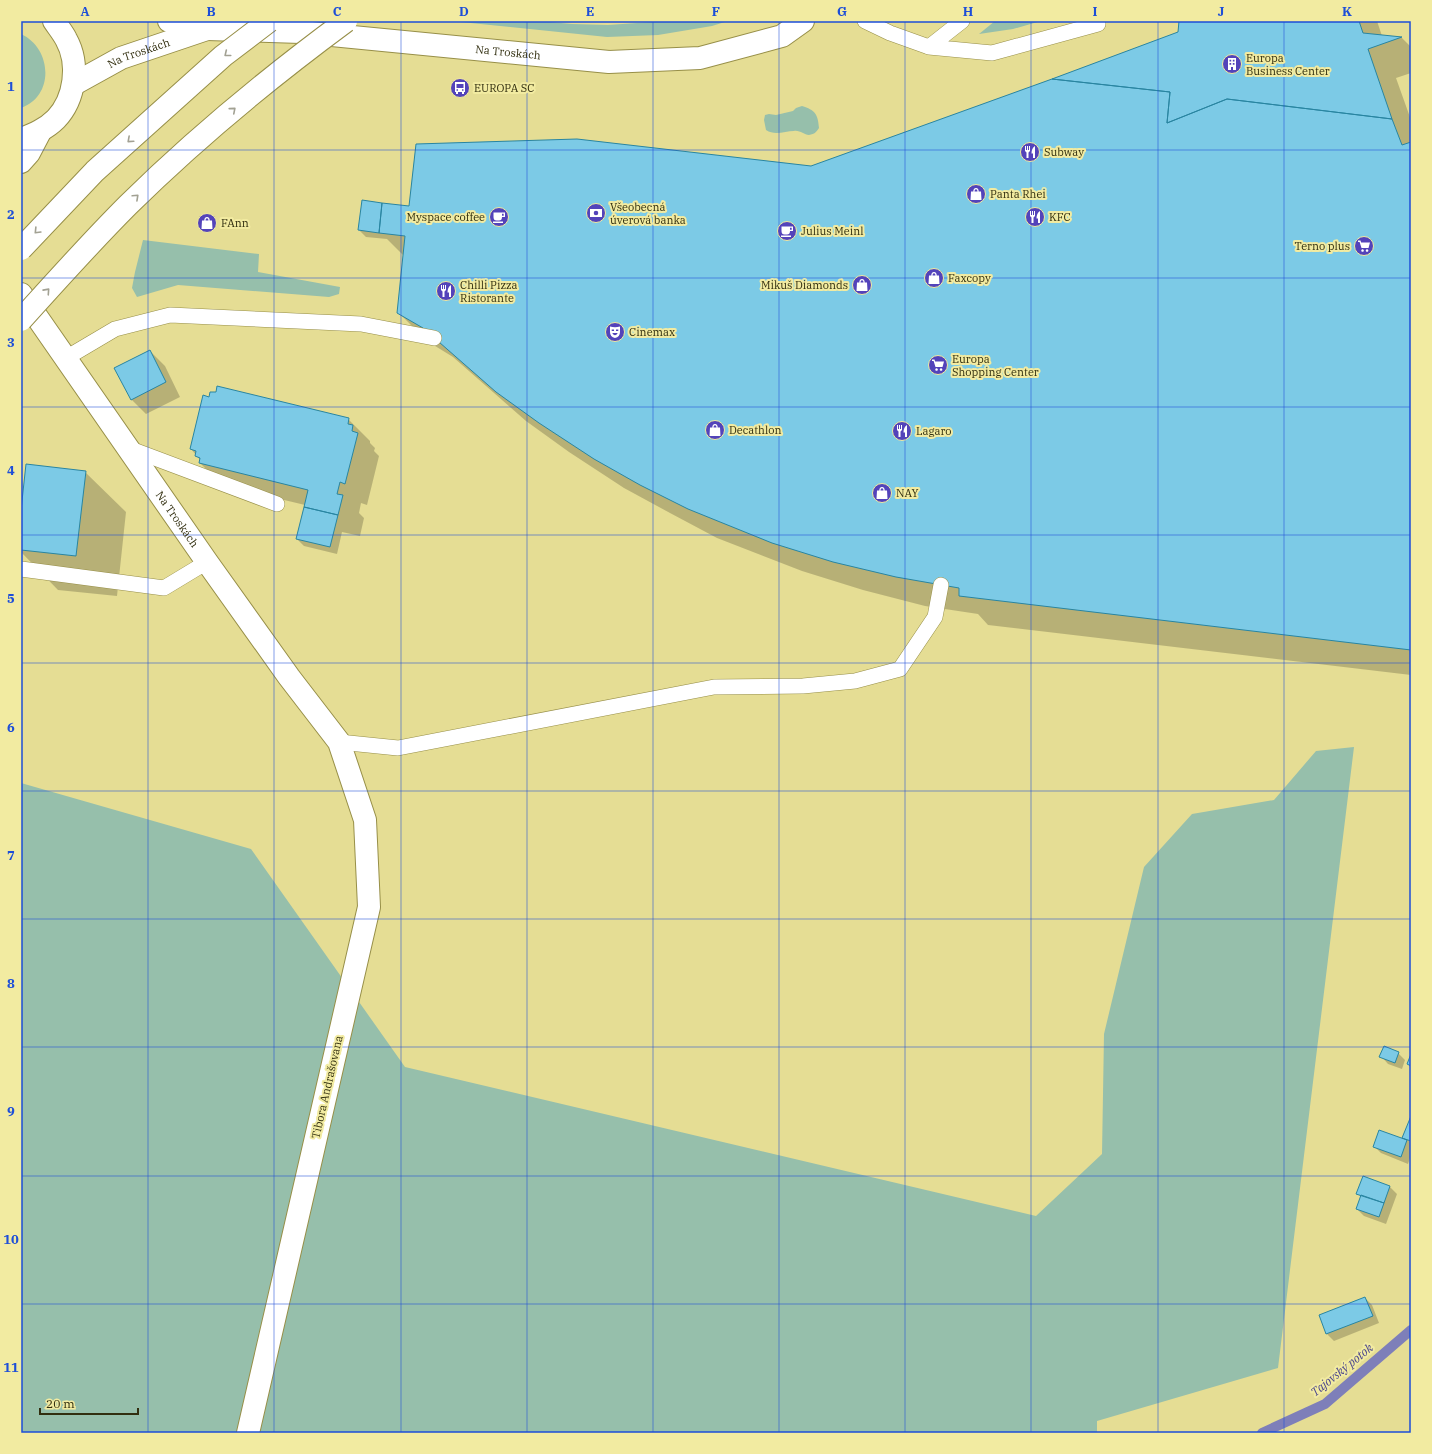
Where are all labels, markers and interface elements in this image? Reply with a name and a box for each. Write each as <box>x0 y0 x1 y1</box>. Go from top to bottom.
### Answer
text: A <box>80 3 90 20</box>
text: B <box>206 3 216 20</box>
text: C <box>333 3 342 20</box>
text: D <box>459 3 469 20</box>
text: E <box>586 3 594 20</box>
text: F <box>712 3 720 20</box>
text: G <box>837 3 847 20</box>
text: H <box>963 3 974 20</box>
text: I <box>1093 3 1098 20</box>
text: J <box>1218 3 1225 20</box>
text: K <box>1342 3 1352 20</box>
street label: Na Troskách <box>105 35 172 71</box>
street label: Na Troskách <box>475 42 542 62</box>
one-way arrow <box>224 49 231 56</box>
place label: Europa Business Center <box>1246 51 1330 78</box>
building icon: Europa Business Center <box>1221 53 1243 75</box>
bus stop icon: EUROPA SC <box>449 77 471 99</box>
text: 1 <box>7 78 15 95</box>
place label: EUROPA SC <box>474 81 534 95</box>
one-way arrow <box>228 107 235 114</box>
one-way arrow <box>127 135 134 142</box>
restaurant icon: Subway <box>1019 141 1041 163</box>
place label: Subway <box>1044 145 1084 159</box>
shop icon: Panta Rhei <box>965 183 987 205</box>
place label: Panta Rhei <box>990 187 1046 201</box>
one-way arrow <box>132 195 139 202</box>
place label: Všeobecná úverová banka <box>610 200 686 227</box>
bank icon: Všeobecná úverová banka <box>585 202 607 224</box>
text: 2 <box>7 206 15 223</box>
cafe icon: Myspace coffee <box>488 206 510 228</box>
restaurant icon: KFC <box>1024 206 1046 228</box>
place label: Myspace coffee <box>406 210 485 224</box>
place label: KFC <box>1049 210 1071 224</box>
shop icon: FAnn <box>196 212 218 234</box>
place label: FAnn <box>221 216 249 230</box>
cafe icon: Julius Meinl <box>776 220 798 242</box>
place label: Julius Meinl <box>801 224 864 238</box>
one-way arrow <box>34 226 42 234</box>
supermarket icon: Terno plus <box>1353 235 1375 257</box>
place label: Terno plus <box>1295 239 1350 253</box>
shop icon: Faxcopy <box>923 267 945 289</box>
place label: Faxcopy <box>948 271 991 285</box>
shop icon: Mikuš Diamonds <box>851 274 873 296</box>
place label: Chilli Pizza Ristorante <box>460 278 518 305</box>
place label: Mikuš Diamonds <box>761 278 848 292</box>
restaurant icon: Chilli Pizza Ristorante <box>435 280 457 302</box>
one-way arrow <box>42 289 49 296</box>
theatre icon: Cinemax <box>604 321 626 343</box>
place label: Cinemax <box>629 325 675 339</box>
text: 3 <box>7 334 15 351</box>
place label: Europa Shopping Center <box>952 352 1039 379</box>
supermarket icon: Europa Shopping Center <box>927 354 949 376</box>
shop icon: Decathlon <box>704 419 726 441</box>
restaurant icon: Lagaro <box>891 420 913 442</box>
place label: Decathlon <box>729 423 781 437</box>
place label: Lagaro <box>916 424 952 438</box>
text: 4 <box>7 462 15 479</box>
shop icon: NAY <box>871 482 893 504</box>
place label: NAY <box>896 486 918 500</box>
street label: Na Troskách <box>153 488 202 550</box>
text: 5 <box>7 590 15 607</box>
text: 6 <box>7 719 15 736</box>
text: 7 <box>7 847 15 864</box>
text: 8 <box>7 975 15 992</box>
street label: Tibora Andrašovana <box>308 1034 346 1140</box>
text: 9 <box>7 1103 15 1120</box>
text: 10 <box>3 1231 19 1248</box>
water label: Tajovský potok <box>1308 1340 1376 1399</box>
text: 11 <box>3 1359 19 1376</box>
scale bar <box>40 1390 138 1416</box>
text: 20 m <box>46 1396 75 1411</box>

